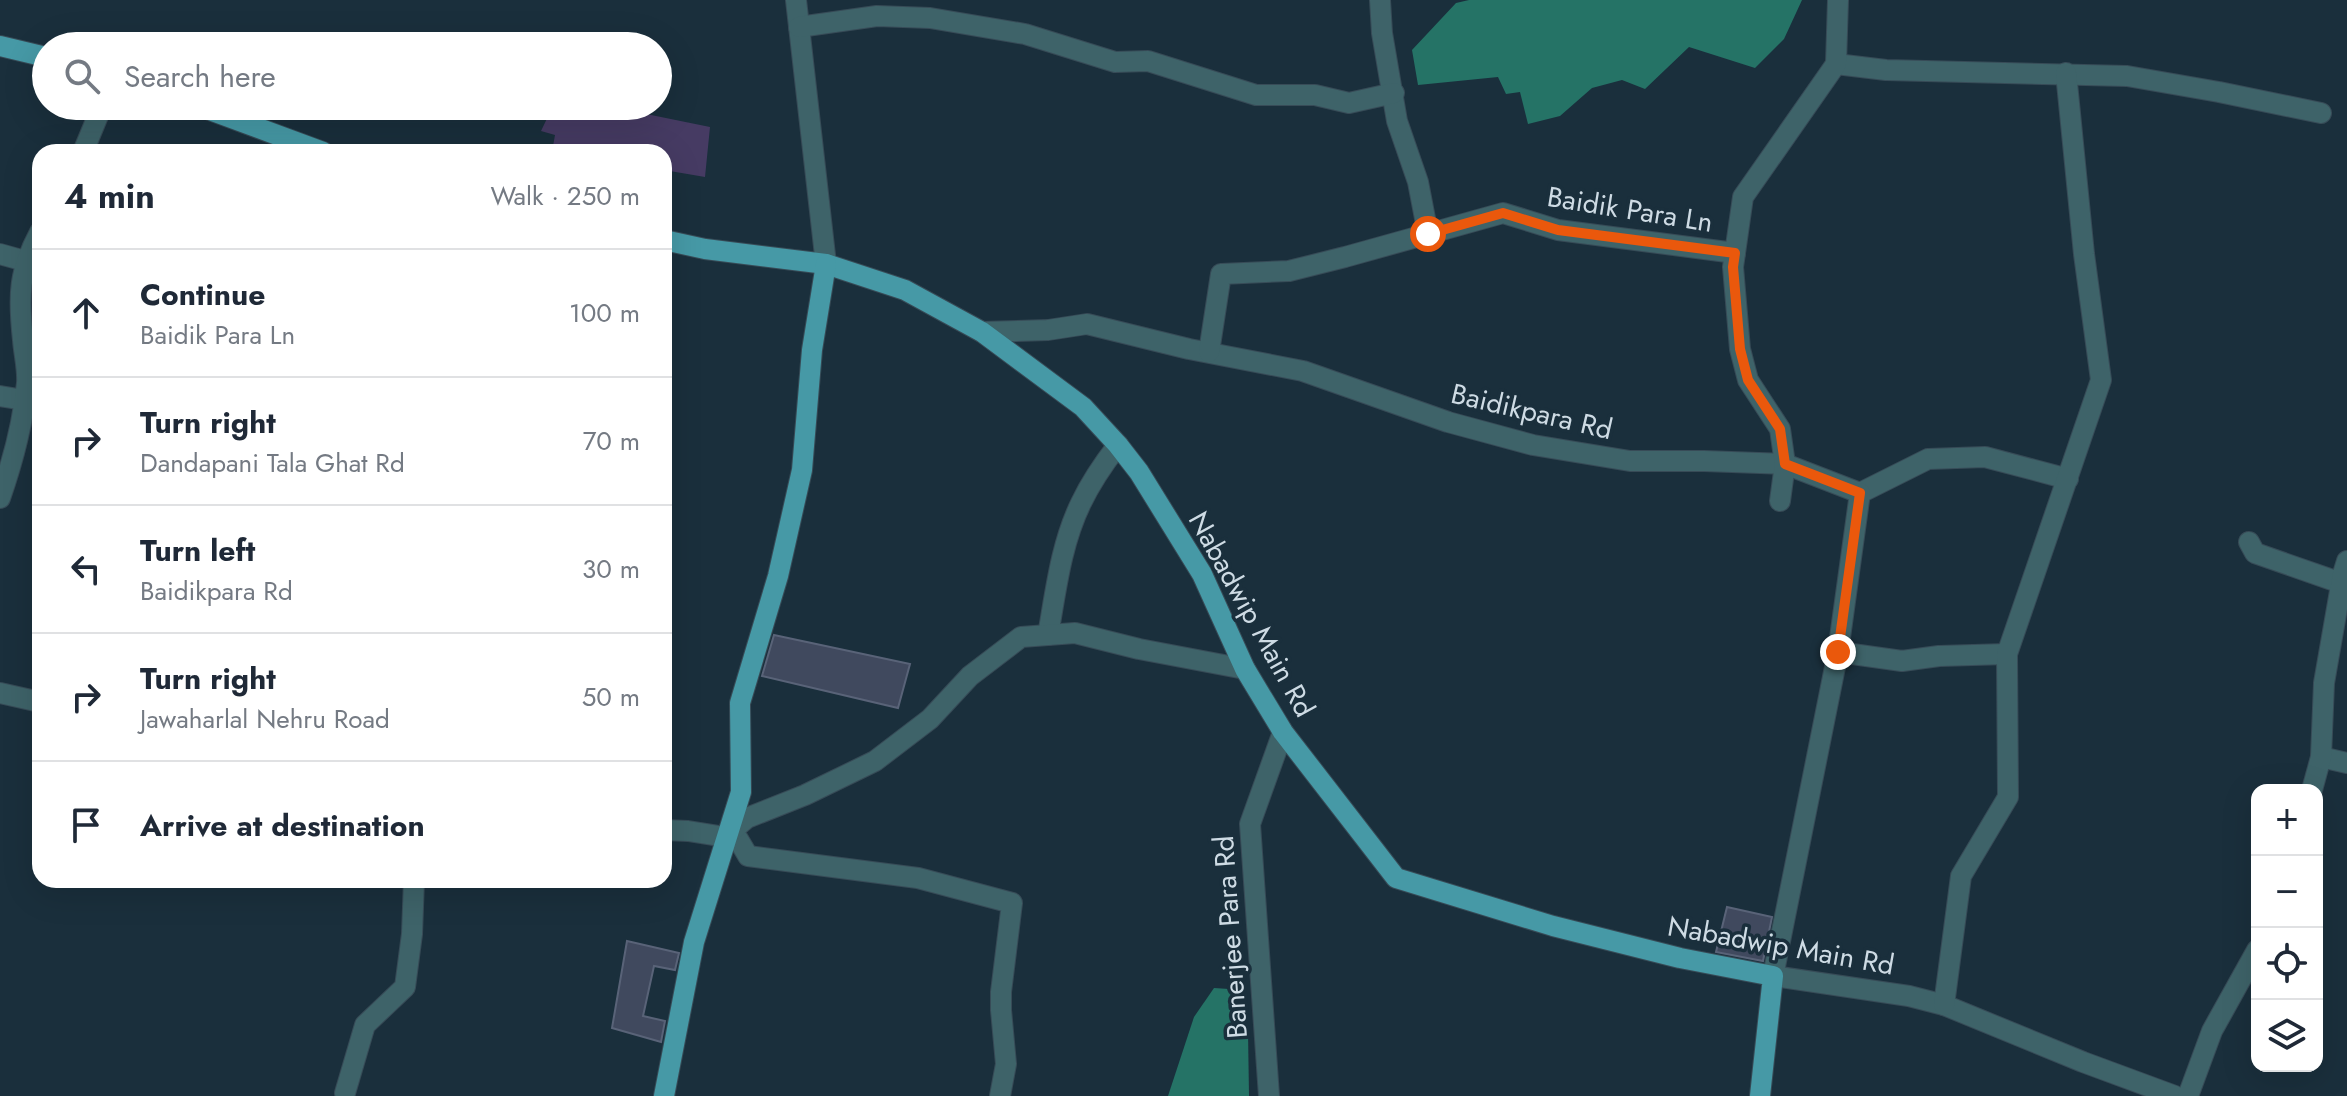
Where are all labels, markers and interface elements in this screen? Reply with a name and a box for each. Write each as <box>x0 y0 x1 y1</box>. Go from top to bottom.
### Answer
search box <box>32 32 672 120</box>
icon: search <box>60 54 104 98</box>
text: Search here <box>124 55 276 98</box>
text: 4 min <box>64 172 155 221</box>
street label: Baidik Para Ln <box>1544 176 1716 243</box>
text: Walk · 250 m <box>490 177 640 215</box>
route start <box>1410 216 1446 252</box>
text: Continue <box>140 273 266 316</box>
icon: ahead <box>64 291 108 335</box>
text: 100 m <box>569 294 640 332</box>
text: Baidik Para Ln <box>140 316 295 354</box>
street label: Baidikpara Rd <box>1447 373 1617 450</box>
text: Turn right <box>140 401 276 444</box>
icon: right <box>64 419 108 463</box>
text: 70 m <box>583 422 640 460</box>
text: Dandapani Tala Ghat Rd <box>140 444 405 482</box>
street label: Nabadwip Main Rd <box>1178 504 1325 725</box>
text: Turn left <box>140 529 255 572</box>
icon: left <box>64 547 108 591</box>
text: 30 m <box>582 550 640 588</box>
text: Baidikpara Rd <box>140 572 293 610</box>
route end <box>1820 634 1856 670</box>
text: Turn right <box>140 657 276 700</box>
icon: right <box>64 675 108 719</box>
text: 50 m <box>582 678 640 716</box>
text: Jawaharlal Nehru Road <box>140 700 390 738</box>
map controls <box>2251 784 2323 1072</box>
button: + <box>2251 784 2323 856</box>
icon: arrive <box>64 803 108 847</box>
text: Arrive at destination <box>140 804 425 847</box>
street label: Banerjee Para Rd <box>1203 834 1258 1040</box>
button: − <box>2251 856 2323 928</box>
street label: Nabadwip Main Rd <box>1664 905 1897 986</box>
button: locate <box>2251 928 2323 1000</box>
button: layers <box>2251 1000 2323 1072</box>

